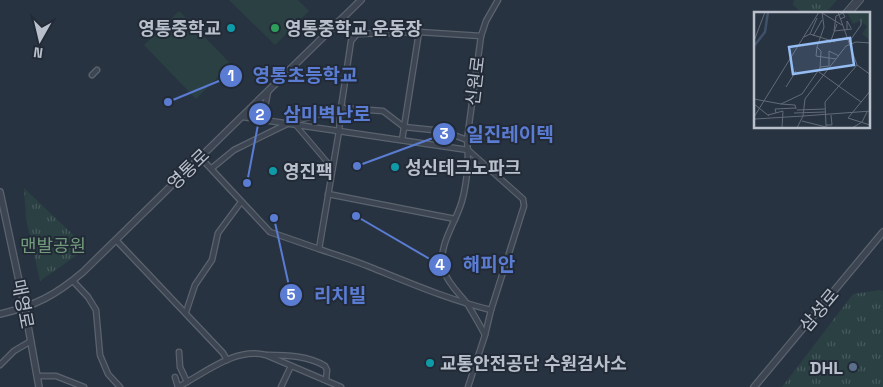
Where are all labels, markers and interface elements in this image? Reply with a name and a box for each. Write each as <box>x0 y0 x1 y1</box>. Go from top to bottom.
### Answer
inset map <box>754 12 870 129</box>
north arrow <box>15 15 65 65</box>
place label: 영통중학교 <box>138 17 221 40</box>
place label: 영통중학교 운동장 <box>285 17 422 40</box>
marker: 영통중학교 <box>225 22 237 34</box>
marker: 영통중학교 운동장 <box>269 22 281 34</box>
text: N <box>32 43 44 62</box>
street label: 신원로 <box>461 55 489 107</box>
callout: 영통초등학교 <box>218 59 368 93</box>
text: 영통초등학교 <box>253 63 357 88</box>
text: 1 <box>228 66 234 85</box>
callout: 삼미벽난로 <box>248 97 380 131</box>
text: 삼미벽난로 <box>283 102 371 127</box>
text: 2 <box>256 105 265 124</box>
callout: 일진레이텍 <box>431 117 563 151</box>
text: 일진레이텍 <box>466 122 554 147</box>
text: 3 <box>439 124 449 143</box>
street label: 영통로 <box>162 143 214 195</box>
place label: 성신테크노파크 <box>405 156 521 179</box>
place label: 영진팩 <box>283 160 333 183</box>
marker: 성신테크노파크 <box>389 161 401 173</box>
marker: 영진팩 <box>267 165 279 177</box>
park label: 맨발공원 <box>20 234 86 257</box>
callout: 해피안 <box>428 248 525 282</box>
text: 해피안 <box>463 252 516 277</box>
text: 4 <box>435 255 445 274</box>
street label: 매영로 <box>7 277 39 331</box>
callout: 리치빌 <box>278 278 376 312</box>
text: 리치빌 <box>314 283 366 308</box>
street label: 삼성로 <box>794 284 844 336</box>
text: 5 <box>286 285 296 304</box>
place label: 교통안전공단 수원검사소 <box>440 352 627 375</box>
place label: DHL <box>809 356 843 379</box>
marker: 교통안전공단 수원검사소 <box>424 357 436 369</box>
marker: DHL <box>847 361 859 373</box>

